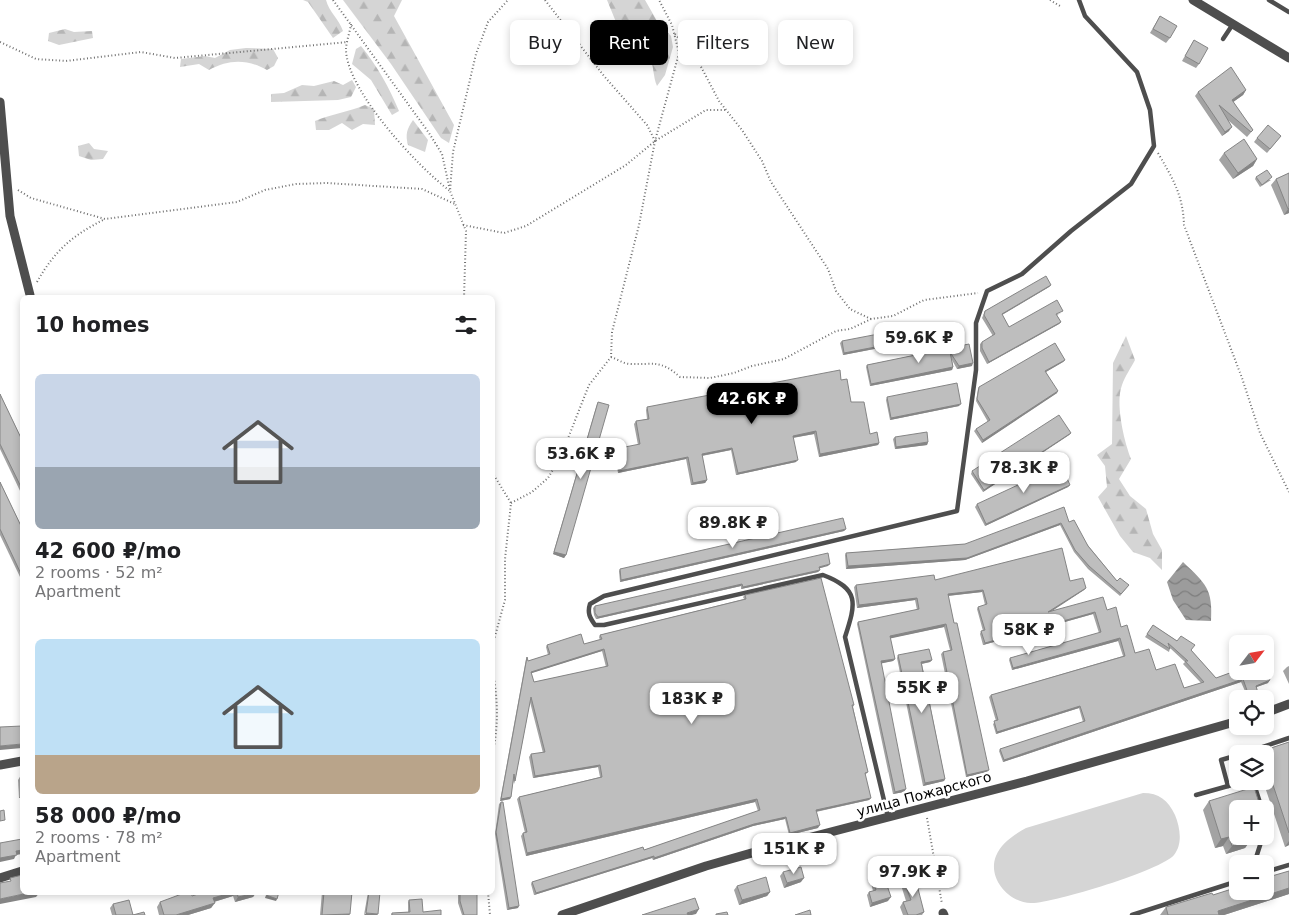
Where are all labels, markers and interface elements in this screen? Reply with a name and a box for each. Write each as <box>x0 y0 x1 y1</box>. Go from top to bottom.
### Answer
chip: Buy <box>510 20 580 65</box>
chip: Rent <box>590 20 668 65</box>
chip: Filters <box>678 20 768 65</box>
chip: New <box>778 20 853 65</box>
icon: filters <box>452 311 480 339</box>
text: 10 homes <box>35 313 150 337</box>
pin: 59.6K ₽ <box>873 322 965 364</box>
text: 59.6K ₽ <box>885 328 953 347</box>
pin: 42.6K ₽ <box>706 382 798 425</box>
text: 42.6K ₽ <box>718 389 786 408</box>
icon: home <box>213 407 303 497</box>
pin: 53.6K ₽ <box>535 438 627 480</box>
text: 53.6K ₽ <box>547 444 615 463</box>
pin: 78.3K ₽ <box>978 452 1070 494</box>
text: 78.3K ₽ <box>990 458 1058 477</box>
pin: 89.8K ₽ <box>687 506 779 549</box>
text: 89.8K ₽ <box>699 513 767 532</box>
text: 42 600 ₽/mo <box>35 539 181 563</box>
text: 2 rooms · 52 m² <box>35 563 163 582</box>
text: Apartment <box>35 582 121 601</box>
pin: 58K ₽ <box>994 614 1064 656</box>
text: 58K ₽ <box>1003 620 1055 639</box>
north arrow <box>1229 635 1274 680</box>
map controls <box>1229 635 1274 900</box>
icon: home <box>213 672 303 762</box>
pin: 55K ₽ <box>887 672 957 714</box>
text: 55K ₽ <box>896 678 948 697</box>
pin: 183K ₽ <box>651 682 733 725</box>
text: 183K ₽ <box>661 689 723 708</box>
button: locate <box>1229 690 1274 735</box>
button: layers <box>1229 745 1274 790</box>
street label: улица Пожарского <box>855 768 993 820</box>
button: + <box>1229 800 1274 845</box>
text: 58 000 ₽/mo <box>35 804 181 828</box>
text: 2 rooms · 78 m² <box>35 828 163 847</box>
pin: 151K ₽ <box>753 832 835 875</box>
text: 151K ₽ <box>763 839 825 858</box>
text: Apartment <box>35 847 121 866</box>
button: − <box>1229 855 1274 900</box>
pin: 97.9K ₽ <box>867 856 959 898</box>
text: 97.9K ₽ <box>879 862 947 881</box>

